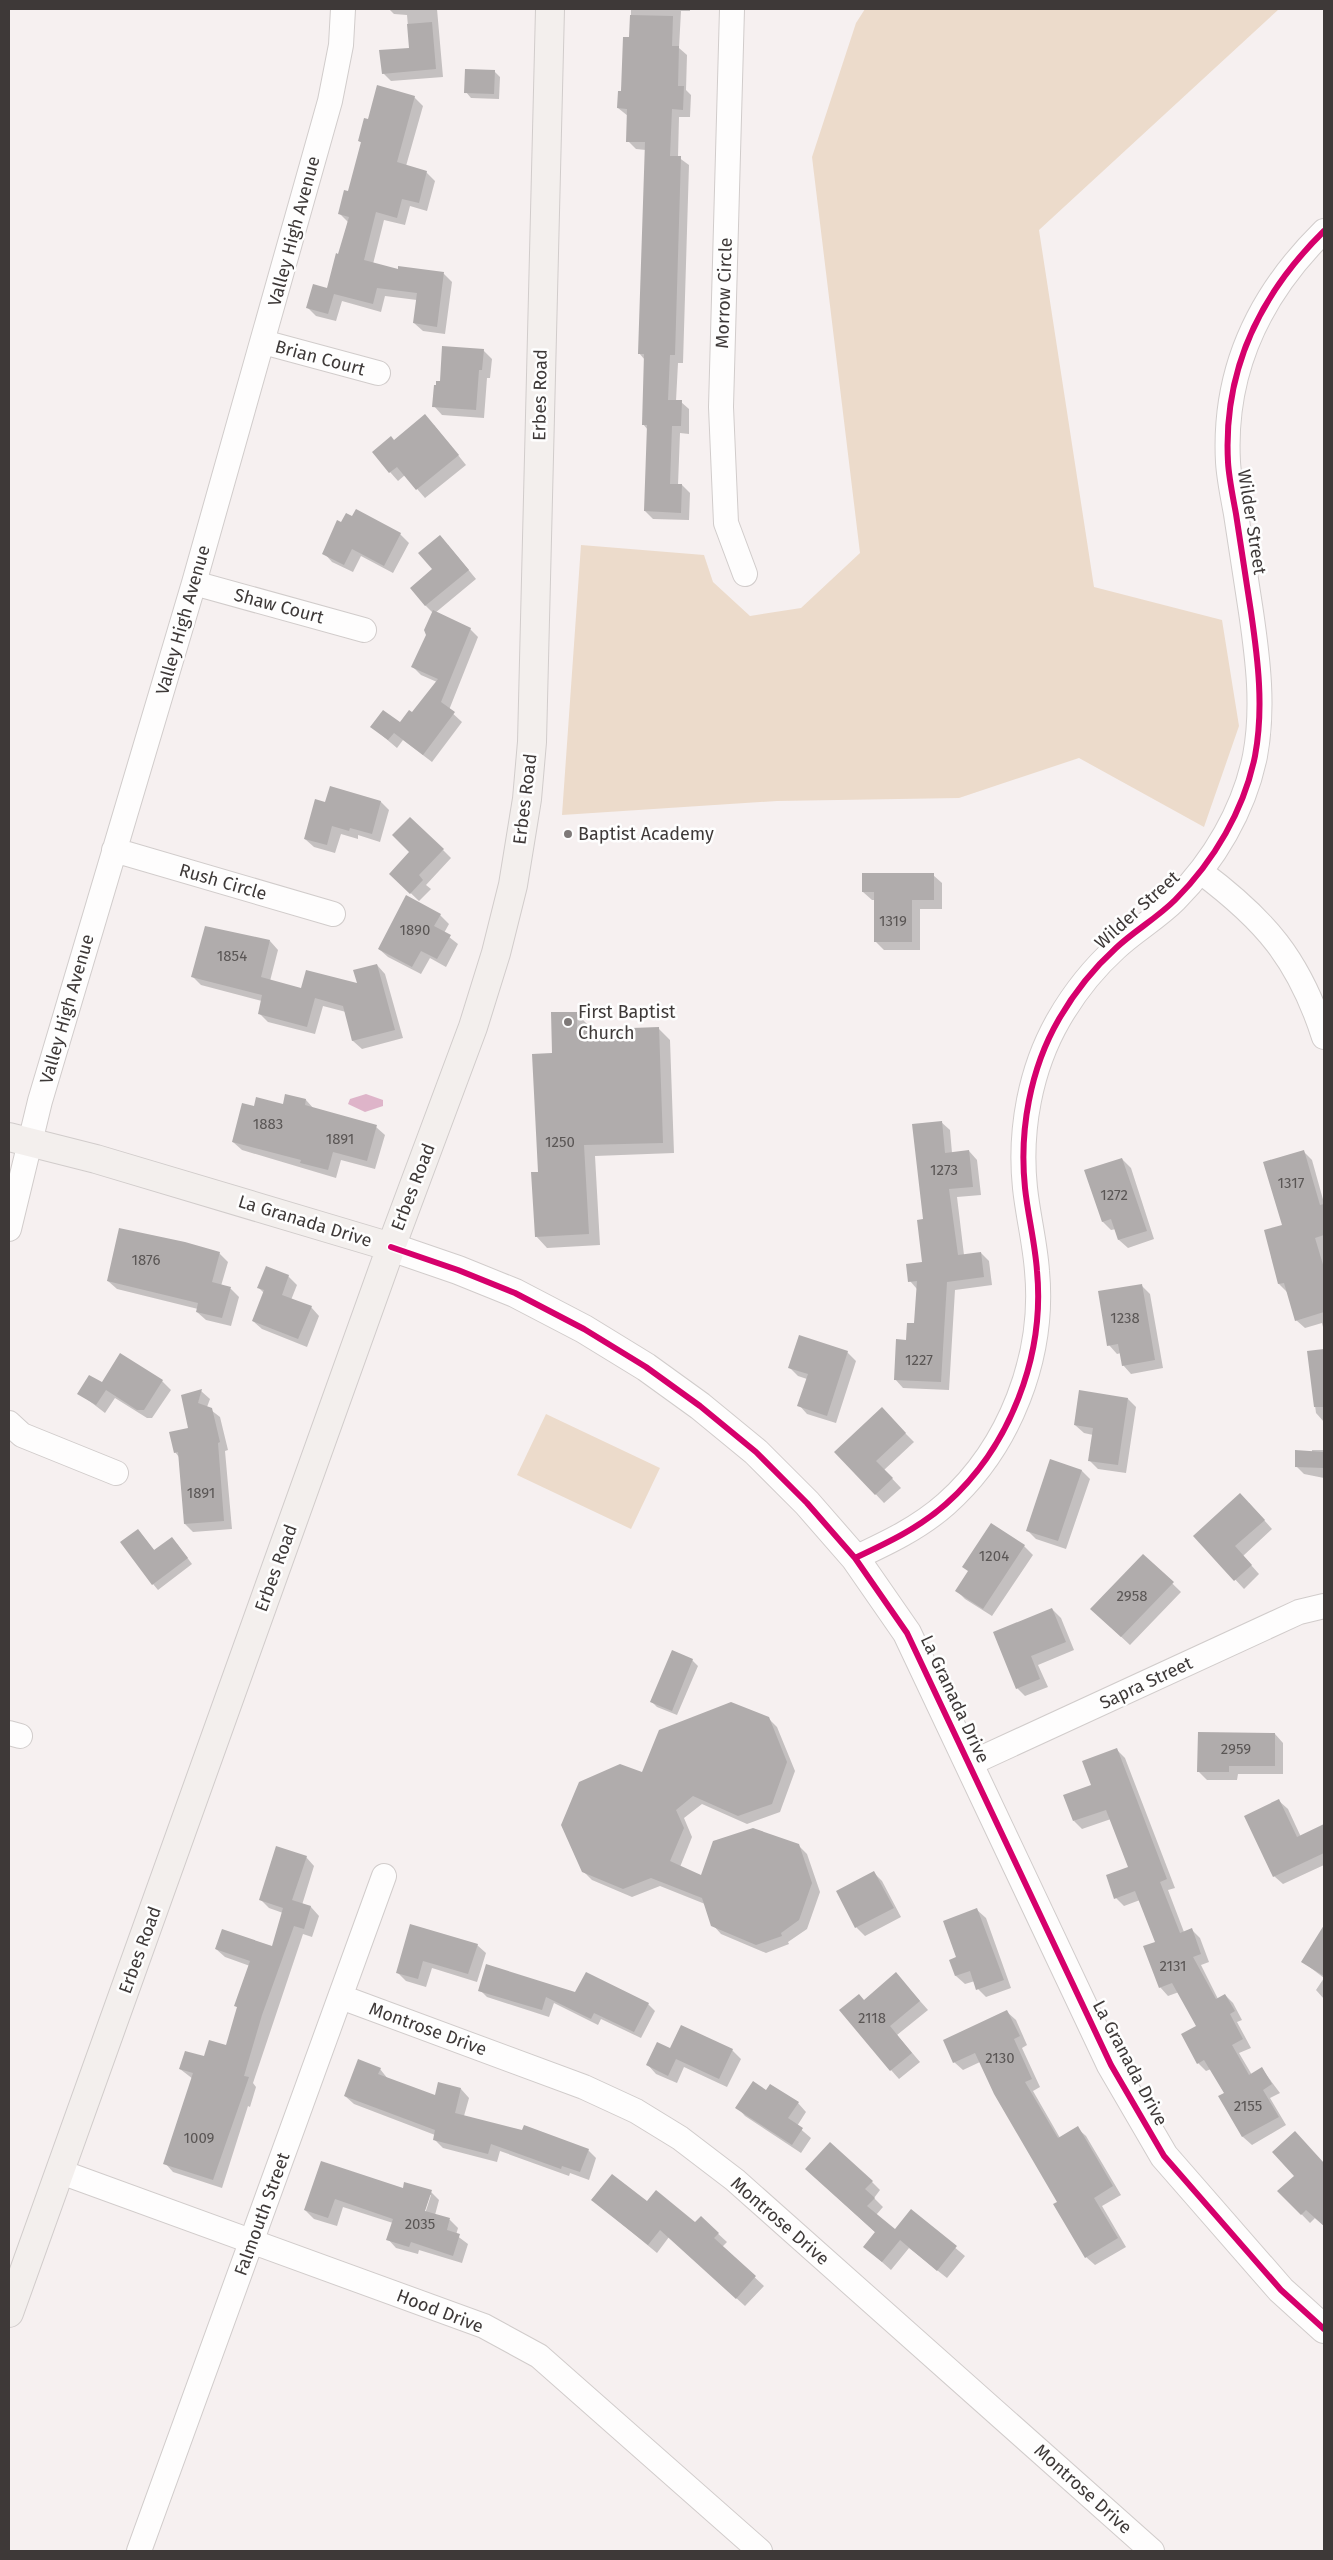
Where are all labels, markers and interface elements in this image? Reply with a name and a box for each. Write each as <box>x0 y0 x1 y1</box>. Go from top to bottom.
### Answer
street label: Valley High Avenue <box>263 154 325 308</box>
street label: Morrow Circle <box>711 237 737 349</box>
street label: Brian Court <box>273 335 368 381</box>
street label: Erbes Road <box>528 349 552 441</box>
street label: Wilder Street <box>1233 468 1271 577</box>
street label: Valley High Avenue <box>151 543 215 697</box>
street label: Shaw Court <box>232 583 327 629</box>
street label: Erbes Road <box>509 752 541 846</box>
place label: Baptist Academy <box>578 823 714 845</box>
marker: Baptist Academy <box>562 828 574 840</box>
street label: Rush Circle <box>177 859 269 905</box>
street label: Wilder Street <box>1090 866 1184 954</box>
house number: 1319 <box>879 912 907 930</box>
house number: 1890 <box>400 921 430 939</box>
street label: Valley High Avenue <box>35 932 99 1086</box>
house number: 1854 <box>217 947 247 965</box>
place label: First Baptist Church <box>578 1001 676 1044</box>
marker: First Baptist Church <box>562 1016 574 1028</box>
house number: 1883 <box>253 1115 283 1133</box>
house number: 1891 <box>326 1130 354 1148</box>
house number: 1250 <box>545 1133 575 1151</box>
street label: Erbes Road <box>386 1140 440 1234</box>
house number: 1273 <box>930 1161 958 1179</box>
house number: 1317 <box>1278 1174 1305 1192</box>
house number: 1272 <box>1100 1186 1128 1204</box>
street label: La Granada Drive <box>235 1190 375 1252</box>
house number: 1876 <box>132 1251 160 1269</box>
house number: 1238 <box>1110 1309 1140 1327</box>
house number: 1227 <box>905 1351 933 1369</box>
house number: 1891 <box>187 1484 215 1502</box>
street label: Erbes Road <box>250 1521 302 1615</box>
house number: 1204 <box>979 1547 1009 1565</box>
house number: 2958 <box>1117 1587 1147 1605</box>
street label: La Granada Drive <box>916 1631 994 1767</box>
street label: Sapra Street <box>1096 1652 1196 1714</box>
house number: 2959 <box>1221 1740 1251 1758</box>
street label: Erbes Road <box>114 1903 166 1997</box>
house number: 2131 <box>1159 1957 1187 1975</box>
street label: La Granada Drive <box>1088 1997 1172 2129</box>
street label: Montrose Drive <box>366 1998 490 2060</box>
house number: 2118 <box>858 2009 886 2027</box>
house number: 2130 <box>985 2049 1015 2067</box>
house number: 2155 <box>1234 2097 1262 2115</box>
house number: 1009 <box>184 2129 215 2147</box>
street label: Falmouth Street <box>229 2149 295 2279</box>
street label: Montrose Drive <box>726 2172 834 2270</box>
house number: 2035 <box>405 2215 435 2233</box>
street label: Hood Drive <box>394 2284 486 2338</box>
street label: Montrose Drive <box>1030 2439 1136 2539</box>

